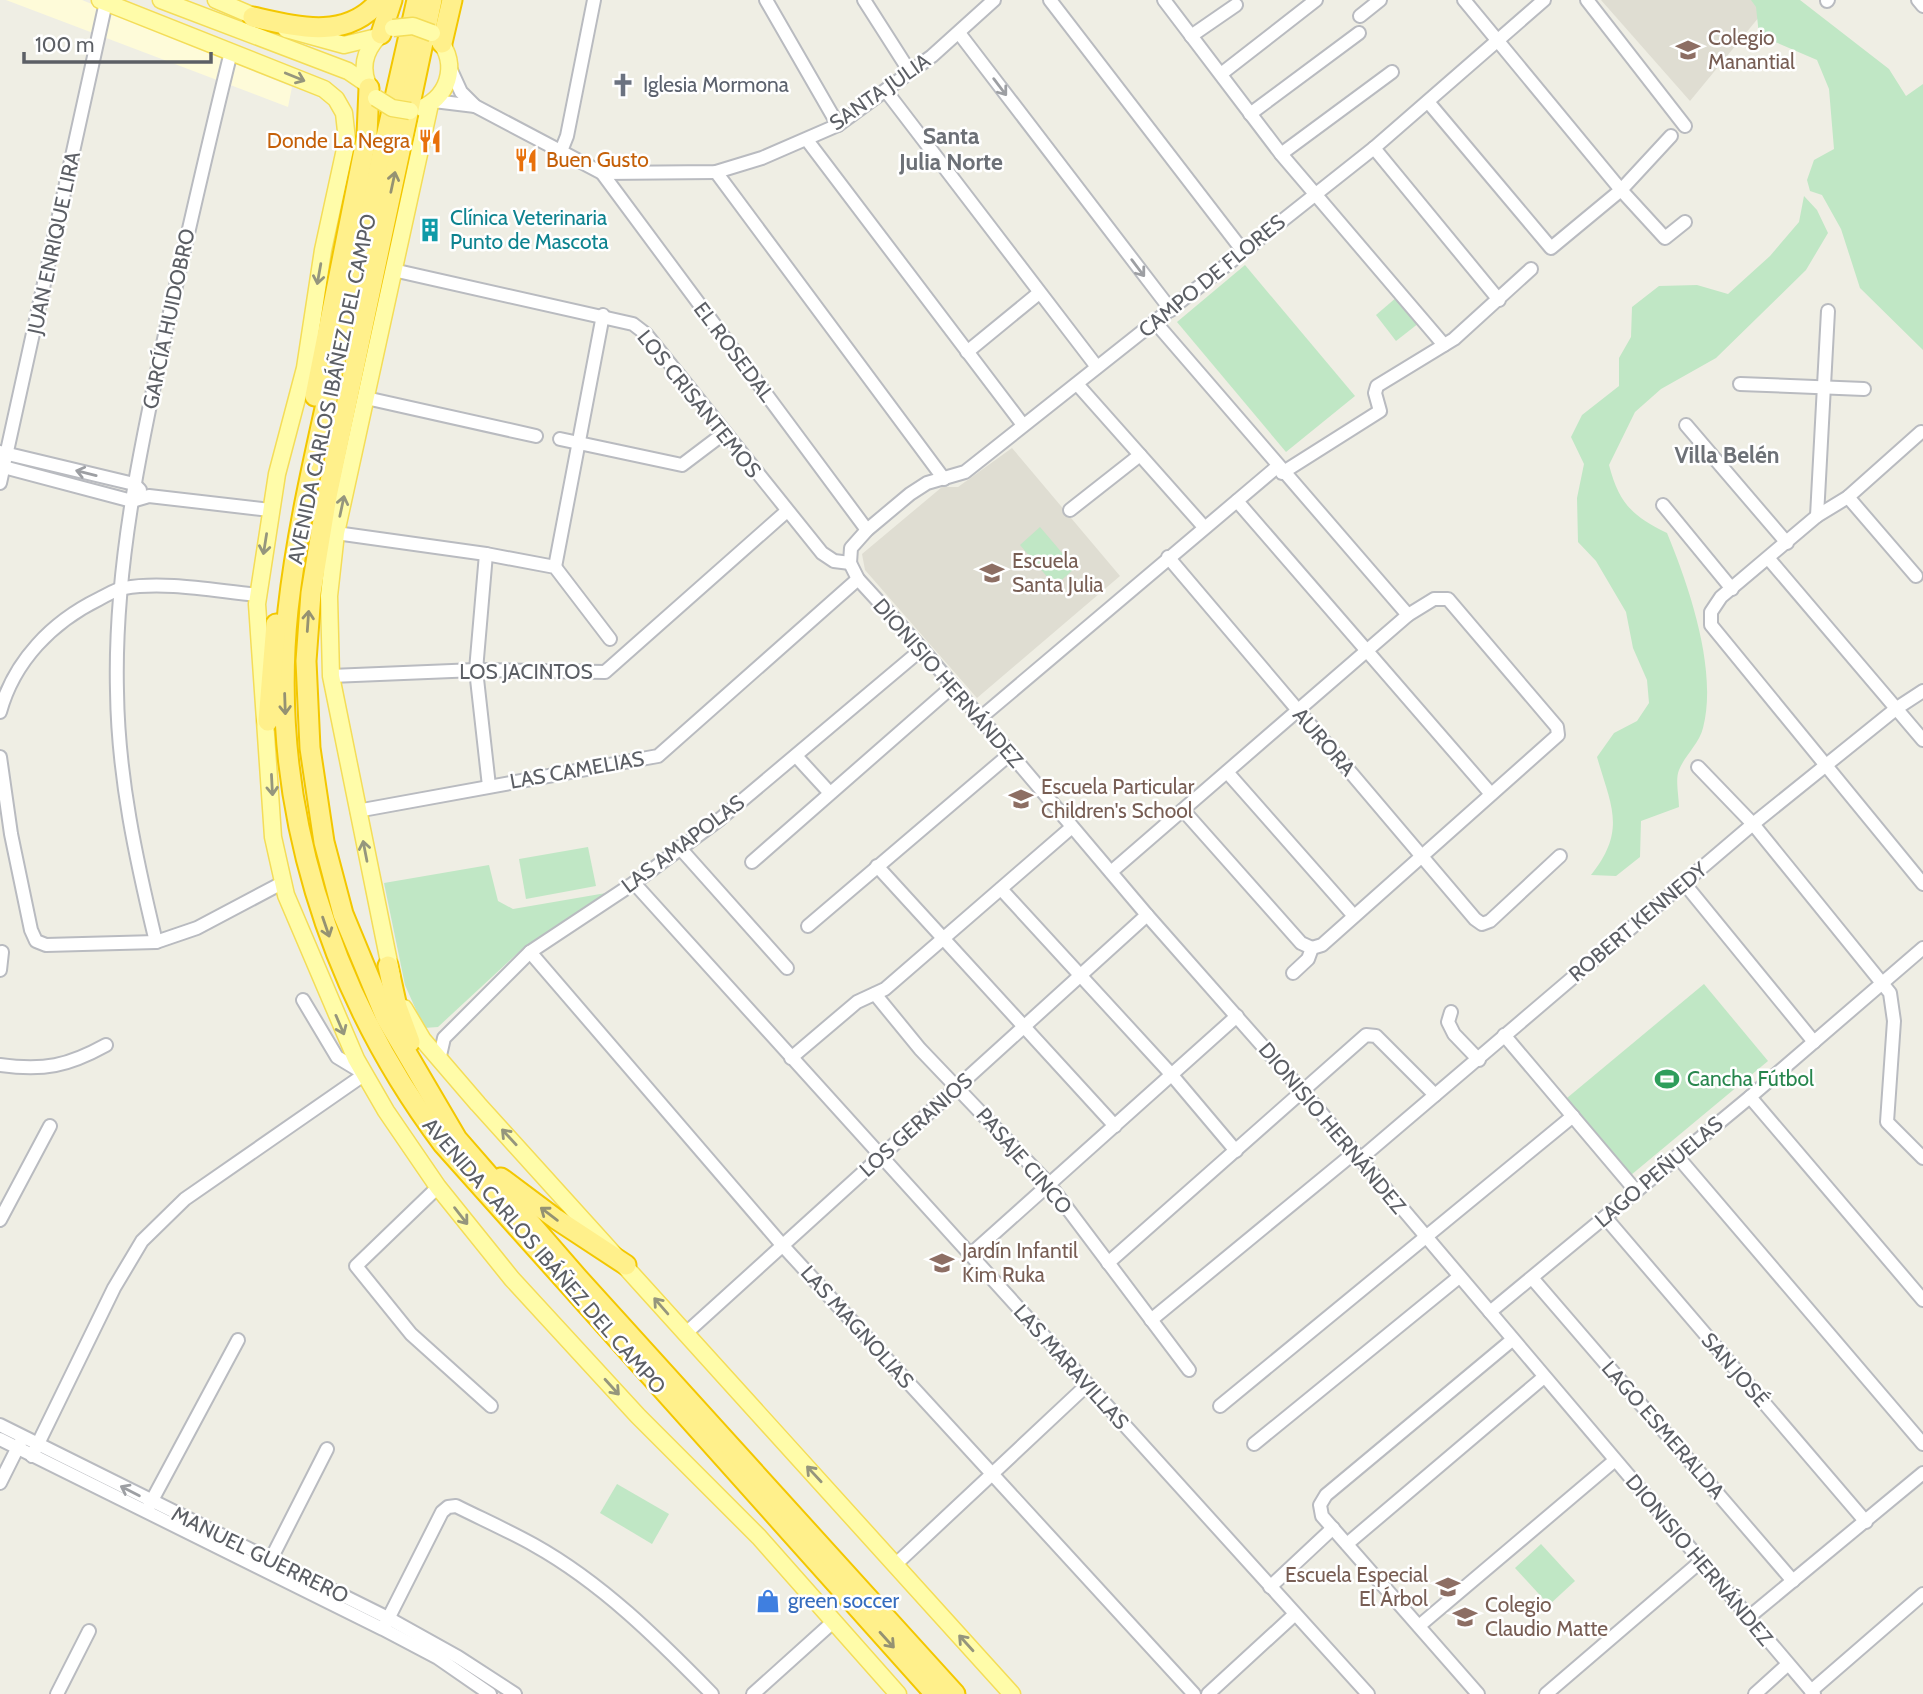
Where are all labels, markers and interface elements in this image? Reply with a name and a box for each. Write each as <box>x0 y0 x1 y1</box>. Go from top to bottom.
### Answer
scale bar <box>24 21 212 65</box>
place label: Colegio Manantial <box>1708 25 1795 74</box>
text: 100 m <box>35 32 94 57</box>
school or university icon: Colegio Manantial <box>1674 36 1702 64</box>
street label: SANTA JULIA <box>825 48 935 135</box>
church icon: Iglesia Mormona <box>609 71 637 99</box>
one-way arrow <box>283 72 305 85</box>
place label: Iglesia Mormona <box>643 72 789 97</box>
one-way arrow <box>993 77 1008 96</box>
district label: Santa Julia Norte <box>898 122 1003 176</box>
restaurant icon: Donde La Negra <box>416 127 444 155</box>
place label: Donde La Negra <box>267 128 410 153</box>
restaurant icon: Buen Gusto <box>512 146 540 174</box>
place label: Buen Gusto <box>546 147 649 172</box>
street label: JUAN ENRIQUE LIRA <box>22 149 85 338</box>
one-way arrow <box>387 171 400 194</box>
place label: Clínica Veterinaria Punto de Mascota <box>450 205 609 254</box>
street label: CAMPO DE FLORES <box>1133 209 1290 342</box>
street label: AVENIDA CARLOS IBÁÑEZ DEL CAMPO <box>281 211 381 566</box>
building icon: Clínica Veterinaria Punto de Mascota <box>416 216 444 244</box>
street label: GARCÍA HUIDOBRO <box>137 226 200 411</box>
one-way arrow <box>1131 258 1146 276</box>
one-way arrow <box>311 262 325 284</box>
street label: EL ROSEDAL <box>689 297 780 407</box>
street label: LOS CRISANTEMOS <box>632 325 766 482</box>
district label: Villa Belén <box>1674 441 1780 469</box>
one-way arrow <box>75 466 98 479</box>
one-way arrow <box>336 495 349 517</box>
one-way arrow <box>258 532 271 555</box>
place label: Escuela Santa Julia <box>1012 548 1103 597</box>
school or university icon: Escuela Santa Julia <box>978 559 1006 587</box>
street label: DIONISIO HERNÁNDEZ <box>868 593 1029 773</box>
one-way arrow <box>302 610 315 633</box>
street label: LOS JACINTOS <box>459 659 593 684</box>
one-way arrow <box>279 692 292 715</box>
street label: AURORA <box>1288 702 1361 781</box>
street label: LAS CAMELIAS <box>508 745 646 794</box>
one-way arrow <box>265 773 278 796</box>
place label: Escuela Particular Children's School <box>1041 774 1195 823</box>
school or university icon: Escuela Particular Children's School <box>1007 785 1035 813</box>
street label: LAS AMAPOLAS <box>616 789 749 898</box>
one-way arrow <box>358 840 372 863</box>
street label: ROBERT KENNEDY <box>1564 856 1713 987</box>
one-way arrow <box>321 915 333 937</box>
one-way arrow <box>334 1013 347 1035</box>
street label: DIONISIO HERNÁNDEZ <box>1254 1037 1412 1219</box>
sports icon: Cancha Fútbol <box>1653 1065 1681 1093</box>
place label: Cancha Fútbol <box>1687 1066 1814 1091</box>
street label: LOS GERANIOS <box>854 1067 977 1182</box>
street label: PASAJE CINCO <box>971 1102 1077 1219</box>
street label: LAGO PEÑUELAS <box>1589 1110 1728 1232</box>
street label: AVENIDA CARLOS IBÁÑEZ DEL CAMPO <box>418 1112 672 1399</box>
one-way arrow <box>500 1128 517 1145</box>
one-way arrow <box>454 1206 469 1225</box>
one-way arrow <box>540 1207 559 1221</box>
place label: Jardín Infantil Kim Ruka <box>961 1238 1078 1287</box>
school or university icon: Jardín Infantil Kim Ruka <box>928 1249 956 1277</box>
street label: LAS MAGNOLIAS <box>796 1260 919 1393</box>
one-way arrow <box>653 1297 669 1315</box>
street label: LAS MARAVILLAS <box>1009 1299 1134 1434</box>
street label: SAN JOSÉ <box>1696 1327 1774 1412</box>
street label: LAGO ESMERALDA <box>1597 1356 1730 1504</box>
one-way arrow <box>604 1377 620 1395</box>
one-way arrow <box>805 1466 822 1483</box>
street label: DIONISIO HERNÁNDEZ <box>1621 1469 1779 1651</box>
one-way arrow <box>120 1483 141 1497</box>
street label: MANUEL GUERRERO <box>168 1501 353 1608</box>
place label: Escuela Especial El Árbol <box>1285 1562 1428 1611</box>
school or university icon: Escuela Especial El Árbol <box>1434 1573 1462 1601</box>
shop icon: green soccer <box>754 1587 782 1615</box>
place label: green soccer <box>788 1588 900 1613</box>
place label: Colegio Claudio Matte <box>1485 1592 1608 1641</box>
school or university icon: Colegio Claudio Matte <box>1451 1603 1479 1631</box>
one-way arrow <box>878 1631 894 1649</box>
one-way arrow <box>958 1634 974 1652</box>

